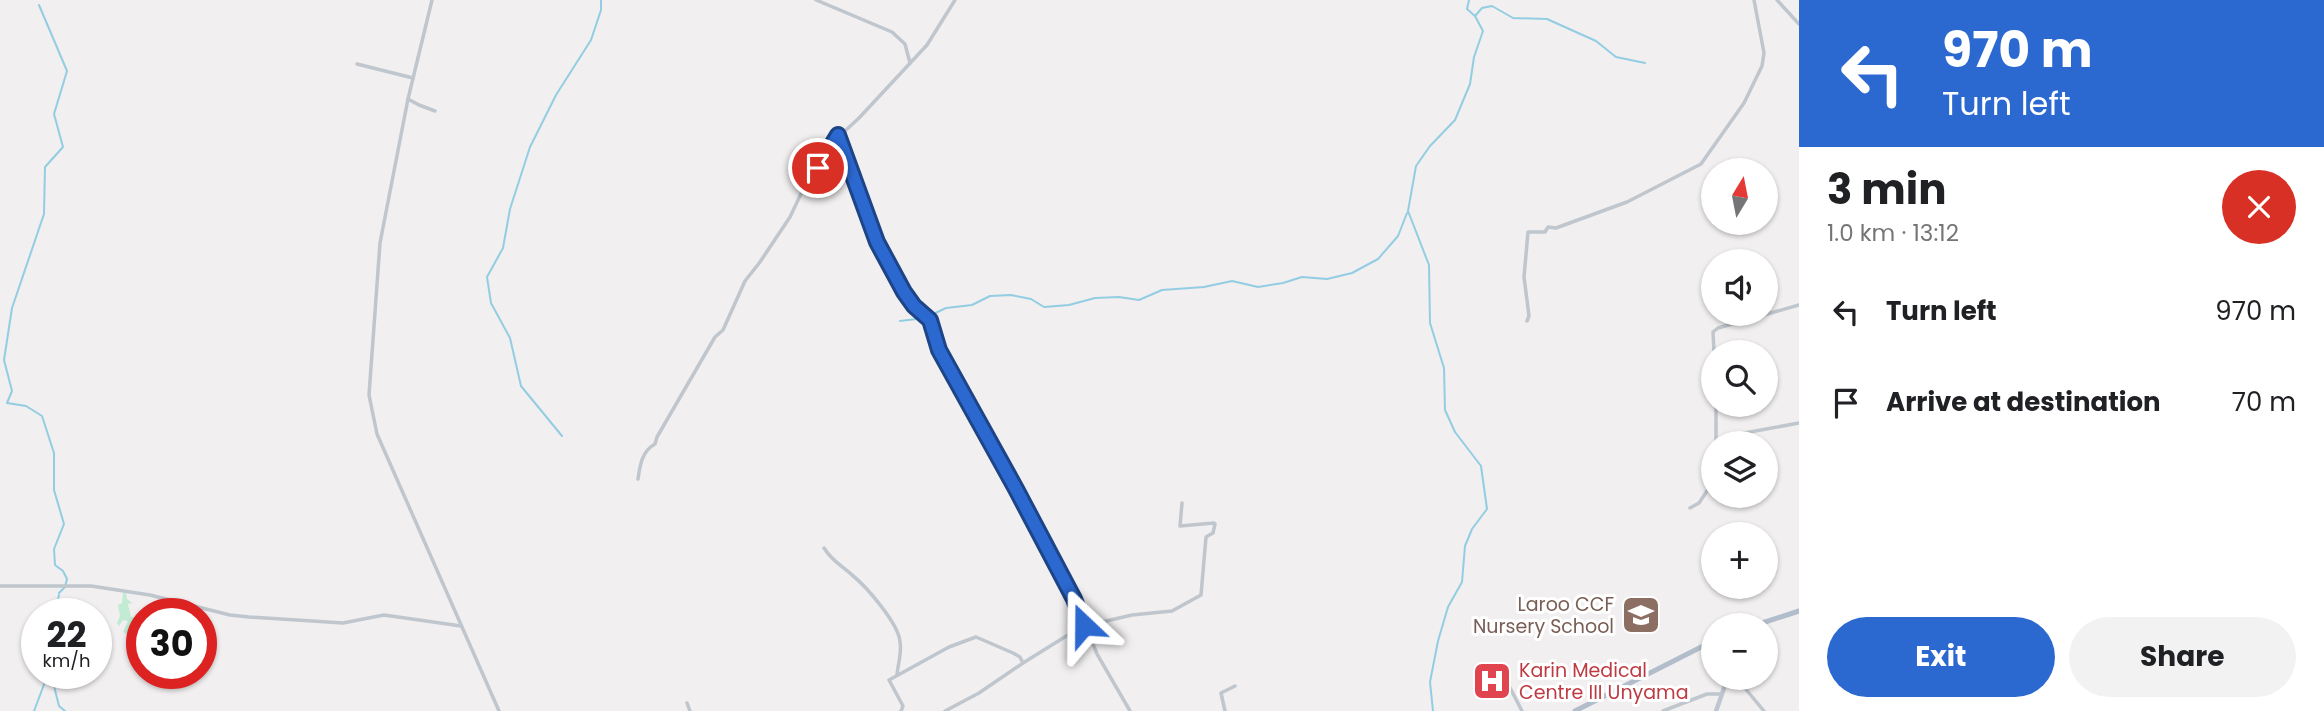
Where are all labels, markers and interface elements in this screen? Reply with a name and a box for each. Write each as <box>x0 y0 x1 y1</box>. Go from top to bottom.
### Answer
text: 970 m <box>1942 16 2093 84</box>
icon: left <box>1827 28 1918 119</box>
text: Turn left <box>1942 81 2071 126</box>
pin <box>788 138 848 198</box>
icon: arrive <box>799 149 837 187</box>
north arrow <box>1701 158 1778 234</box>
map controls <box>1701 158 1778 690</box>
text: 3 min <box>1827 160 1947 219</box>
button: close <box>2222 170 2296 244</box>
text: 1.0 km · 13:12 <box>1827 217 1959 249</box>
button: sound <box>1701 249 1778 326</box>
icon: left <box>1827 293 1865 331</box>
text: Turn left <box>1886 293 1997 329</box>
text: 970 m <box>2215 293 2296 329</box>
button: search <box>1701 340 1778 417</box>
icon: arrive <box>1827 384 1865 422</box>
text: Arrive at destination <box>1886 384 2161 420</box>
text: 70 m <box>2232 384 2296 420</box>
button: layers <box>1701 431 1778 508</box>
button: + <box>1701 522 1778 599</box>
position arrow <box>1047 588 1121 662</box>
place label: Laroo CCF Nursery School <box>1473 591 1614 640</box>
school or university icon: Laroo CCF Nursery School <box>1620 594 1662 636</box>
speed limit sign: 30 <box>126 598 217 689</box>
text: 22 <box>47 610 86 659</box>
button: − <box>1701 613 1778 690</box>
button: Exit <box>1827 617 2055 697</box>
button: Share <box>2069 617 2296 697</box>
text: km/h <box>43 648 90 673</box>
place label: Karin Medical Centre III Unyama <box>1519 657 1689 706</box>
hospital icon: Karin Medical Centre III Unyama <box>1471 660 1513 702</box>

